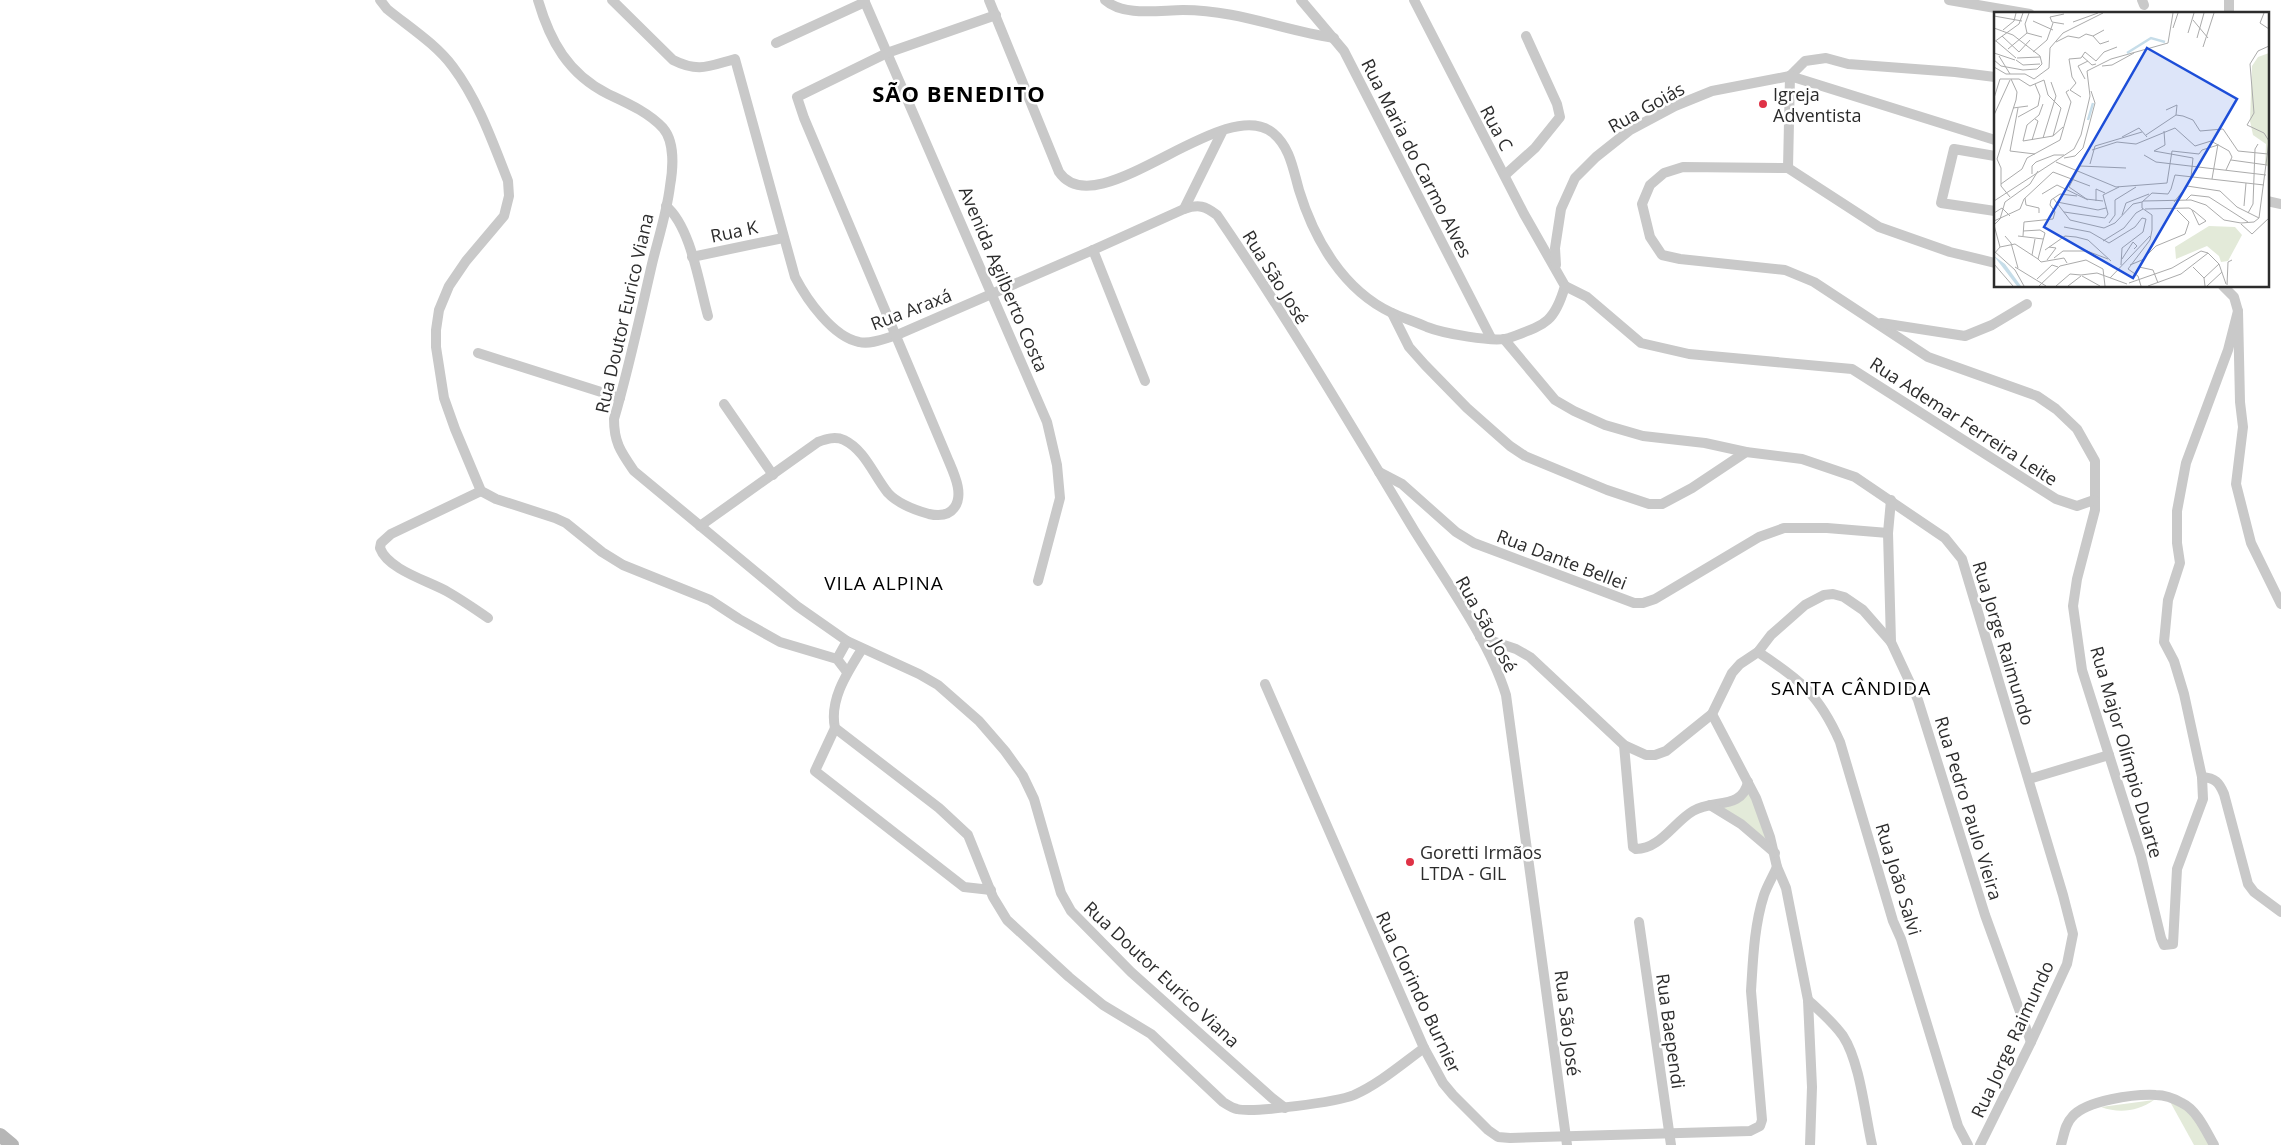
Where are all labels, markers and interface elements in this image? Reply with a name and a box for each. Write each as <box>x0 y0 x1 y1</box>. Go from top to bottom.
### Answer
inset map <box>1994 12 2268 288</box>
street label: Rua Maria do Carmo Alves <box>1356 54 1478 262</box>
street label: Rua Goiás <box>1604 76 1688 138</box>
district label: SÃO BENEDITO <box>872 78 1046 108</box>
place label: Igreja Adventista <box>1773 82 1862 127</box>
marker: Igreja Adventista <box>1757 98 1769 110</box>
street label: Rua C <box>1475 101 1519 155</box>
street label: Avenida Agilberto Costa <box>954 182 1054 376</box>
street label: Rua Doutor Eurico Viana <box>589 211 659 415</box>
street label: Rua K <box>708 214 761 248</box>
street label: Rua São José <box>1238 225 1314 329</box>
street label: Rua Araxá <box>867 283 955 335</box>
street label: Rua Ademar Ferreira Leite <box>1865 351 2063 491</box>
street label: Rua Dante Bellei <box>1493 523 1631 595</box>
street label: Rua Jorge Raimundo <box>1968 558 2040 728</box>
district label: VILA ALPINA <box>824 570 944 596</box>
street label: Rua São José <box>1451 572 1523 676</box>
street label: Rua Major Olímpio Duarte <box>2085 643 2169 861</box>
district label: SANTA CÂNDIDA <box>1771 675 1931 701</box>
street label: Rua Pedro Paulo Vieira <box>1930 713 2008 903</box>
street label: Rua João Salvi <box>1871 820 1927 938</box>
place label: Goretti Irmãos LTDA - GIL <box>1420 840 1542 885</box>
marker: Goretti Irmãos LTDA - GIL <box>1404 856 1416 868</box>
street label: Rua Doutor Eurico Viana <box>1079 896 1245 1052</box>
street label: Rua Clorindo Burnier <box>1371 907 1467 1077</box>
street label: Rua Jorge Raimundo <box>1965 957 2059 1121</box>
street label: Rua São José <box>1550 969 1586 1077</box>
street label: Rua Baependi <box>1651 972 1691 1090</box>

